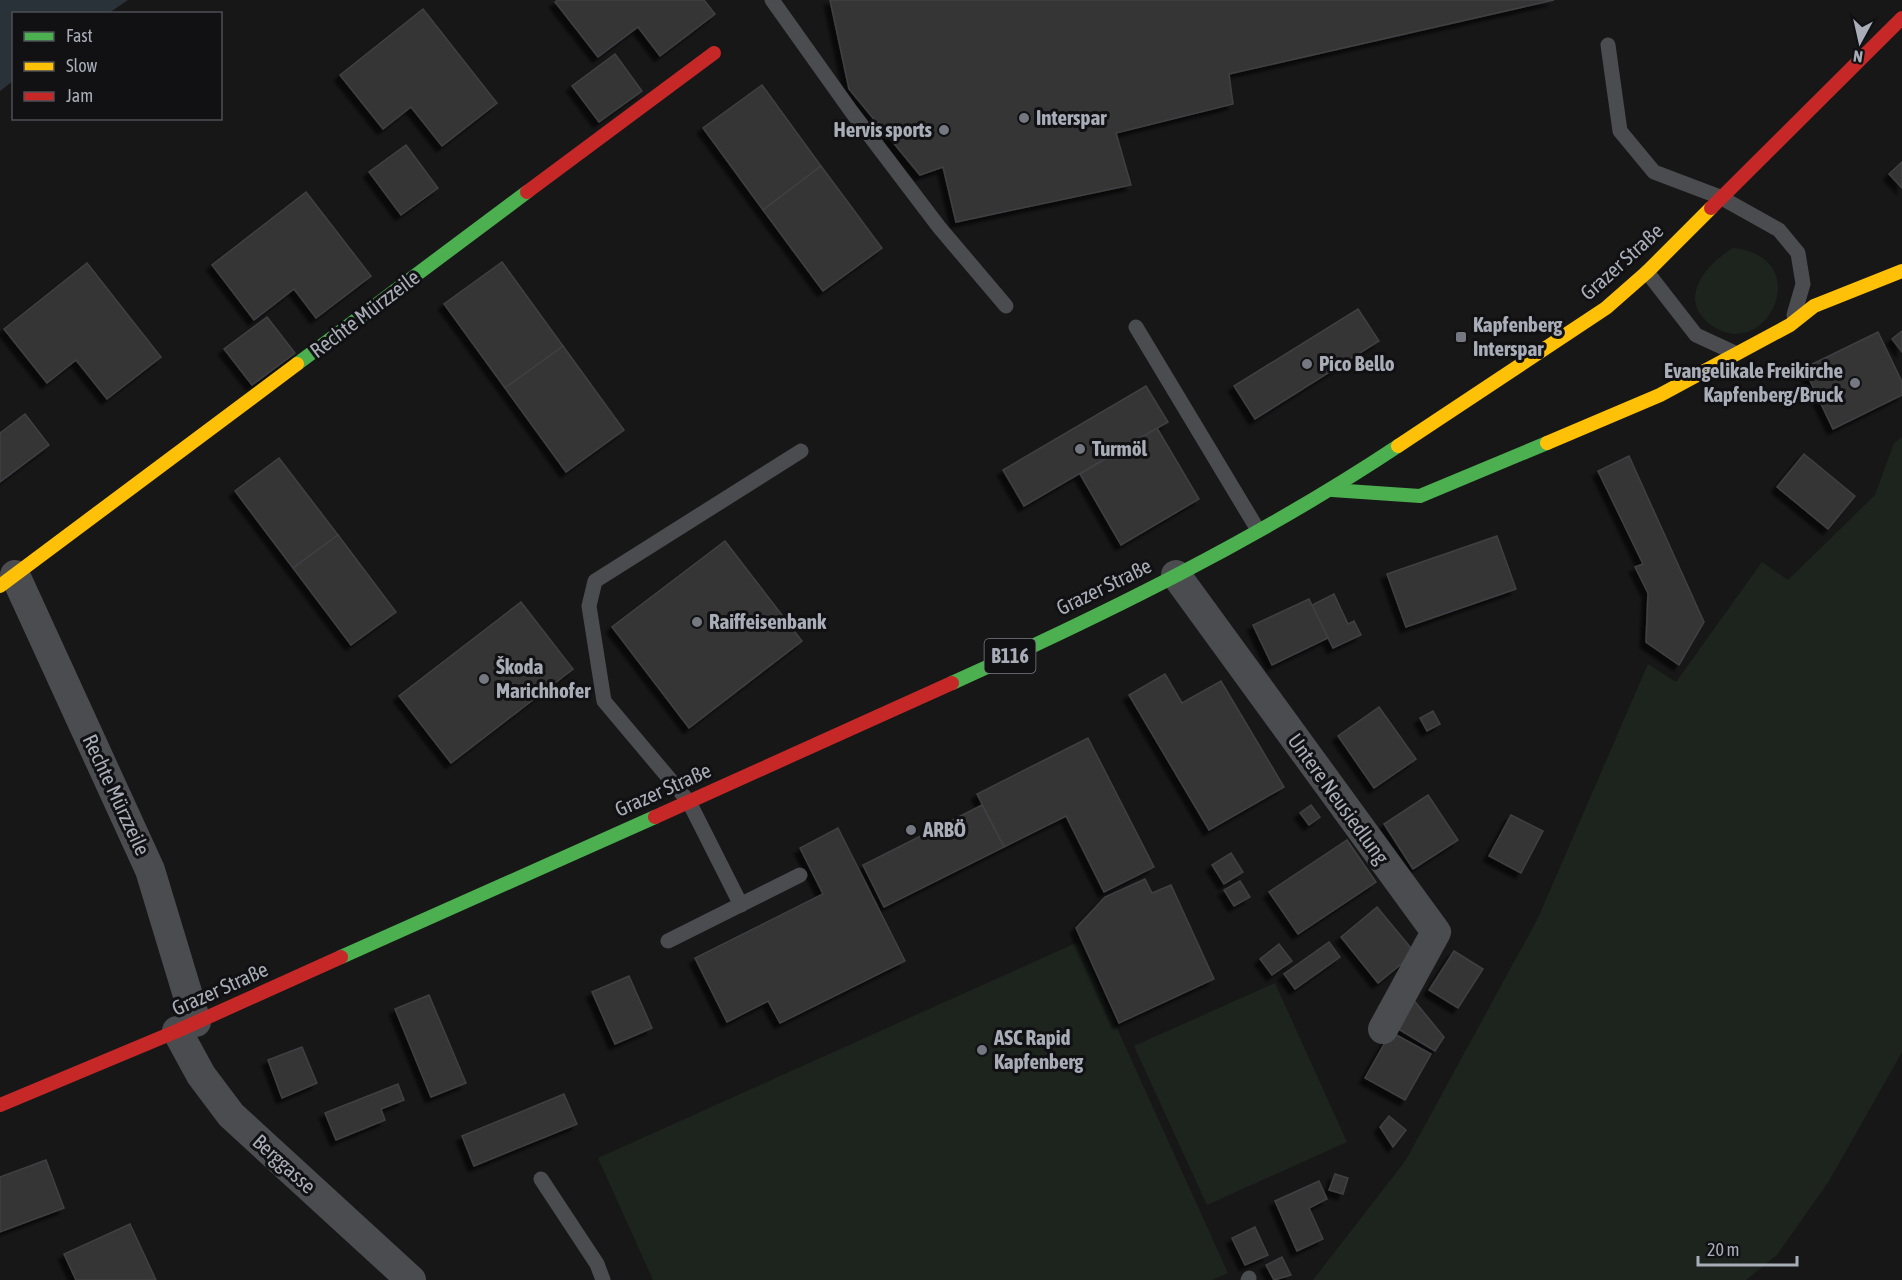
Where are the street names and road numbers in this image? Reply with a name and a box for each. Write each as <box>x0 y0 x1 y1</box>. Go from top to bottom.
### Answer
street label: Grazer Straße <box>1575 218 1667 304</box>
street label: Rechte Mürzzeile <box>305 264 424 362</box>
street label: Grazer Straße <box>1052 553 1155 619</box>
road number: B116 <box>984 639 1036 673</box>
street label: Untere Neusiedlung <box>1283 729 1394 868</box>
street label: Rechte Mürzzeile <box>78 730 155 859</box>
street label: Grazer Straße <box>611 757 714 821</box>
street label: Grazer Straße <box>168 956 271 1020</box>
street label: Berggasse <box>248 1129 321 1198</box>

